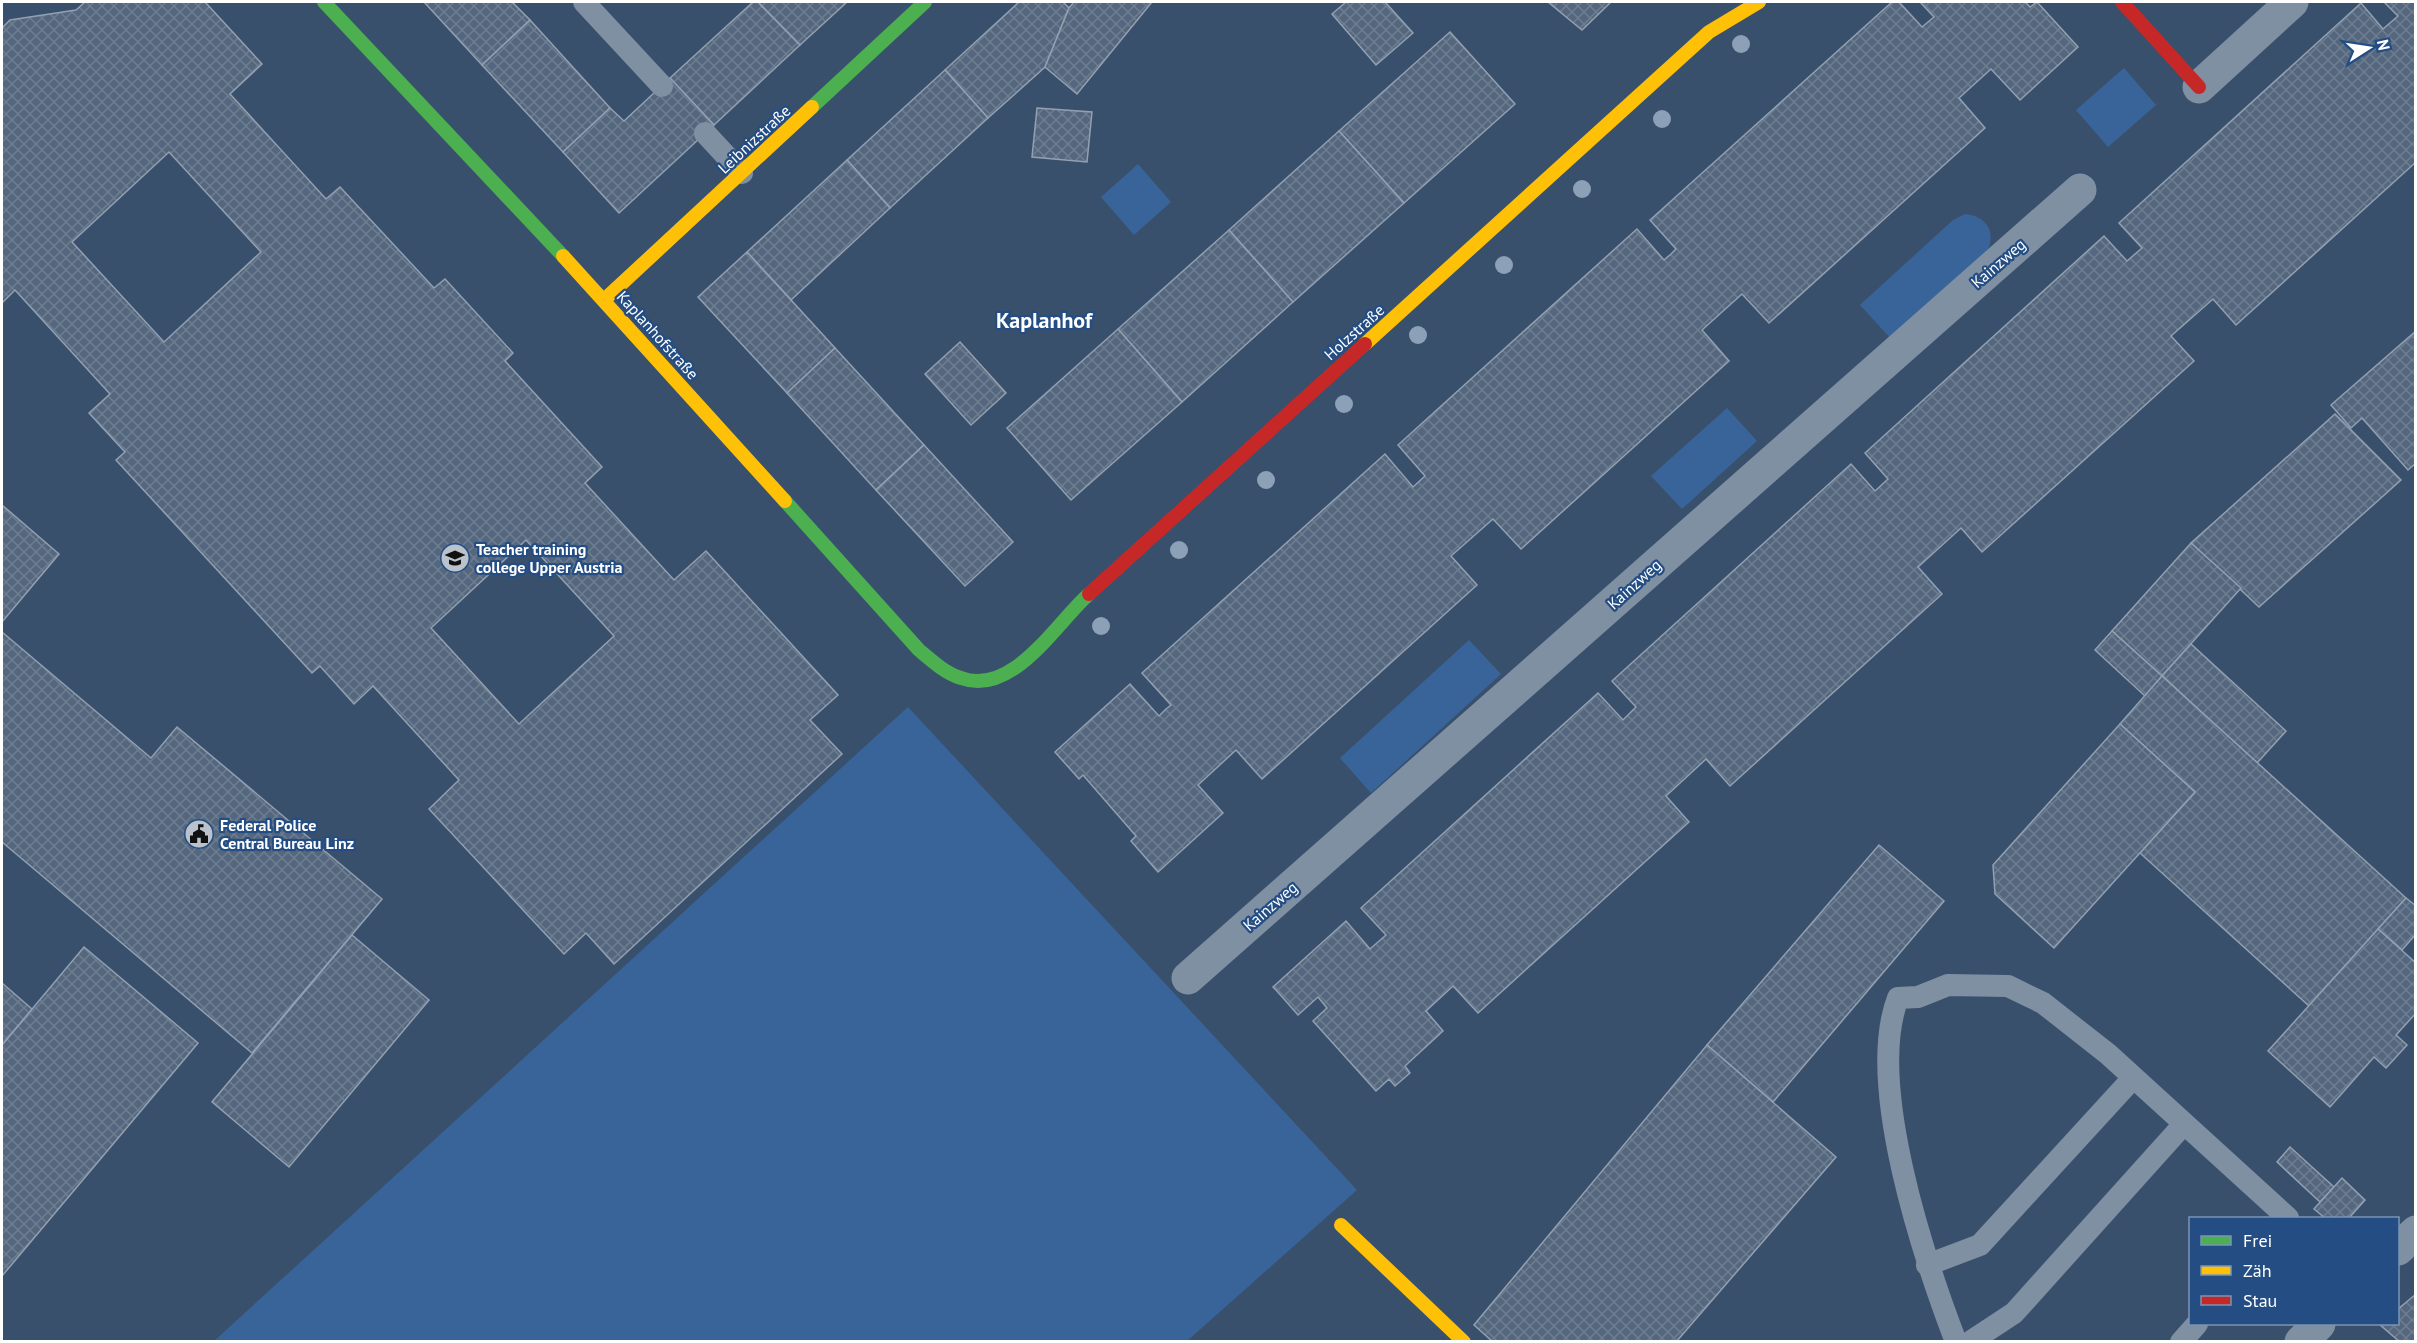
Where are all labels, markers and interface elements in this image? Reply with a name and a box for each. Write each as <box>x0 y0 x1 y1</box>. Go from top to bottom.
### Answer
north arrow <box>2339 18 2399 78</box>
text: N <box>2373 38 2395 52</box>
street label: Leibnizstraße <box>714 100 794 178</box>
street label: Kainzweg <box>1967 234 2029 292</box>
street label: Kaplanhofstraße <box>613 286 703 384</box>
street label: Holzstraße <box>1320 300 1388 364</box>
district label: Kaplanhof <box>996 306 1094 334</box>
place label: Teacher training college Upper Austria <box>476 539 622 577</box>
school or university icon: Teacher training college Upper Austria <box>439 542 471 574</box>
street label: Kainzweg <box>1603 555 1665 613</box>
place label: Federal Police Central Bureau Linz <box>220 815 354 853</box>
public building icon: Federal Police Central Bureau Linz <box>183 818 215 850</box>
street label: Kainzweg <box>1239 877 1301 935</box>
legend <box>2189 1217 2399 1325</box>
text: Frei <box>2243 1229 2272 1252</box>
text: Zäh <box>2243 1259 2272 1282</box>
text: Stau <box>2243 1289 2277 1312</box>

